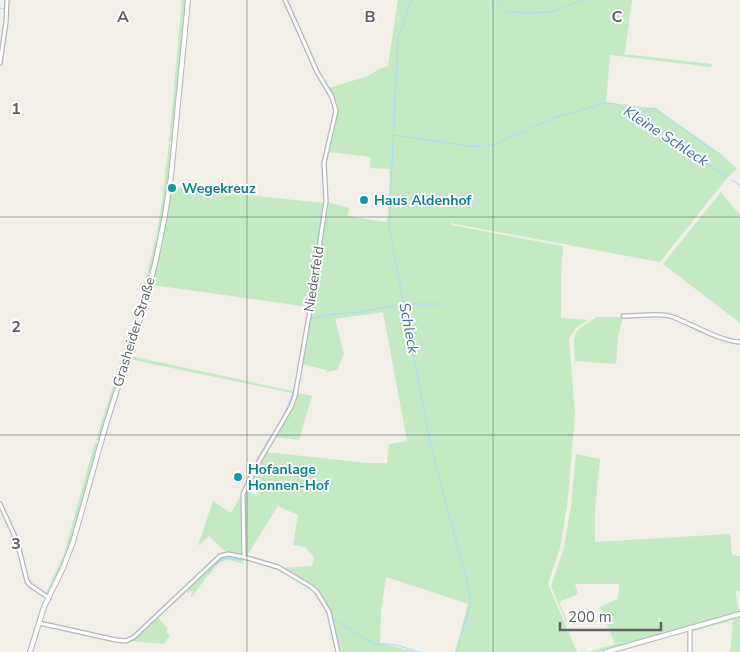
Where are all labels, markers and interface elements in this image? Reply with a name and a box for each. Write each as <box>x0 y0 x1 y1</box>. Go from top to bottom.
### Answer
text: A <box>117 6 129 28</box>
text: B <box>364 6 376 28</box>
text: C <box>612 6 623 28</box>
text: 1 <box>11 98 21 120</box>
water label: Kleine Schleck <box>620 101 713 171</box>
place label: Wegekreuz <box>182 179 256 198</box>
marker: Wegekreuz <box>166 182 178 194</box>
place label: Haus Aldenhof <box>374 191 472 210</box>
marker: Haus Aldenhof <box>358 194 370 206</box>
street label: Niederfeld <box>299 245 329 313</box>
street label: Grasheider Straße <box>108 275 160 389</box>
water label: Schleck <box>394 301 424 356</box>
text: 2 <box>11 316 21 338</box>
place label: Hofanlage Honnen-Hof <box>248 460 330 495</box>
marker: Hofanlage Honnen-Hof <box>232 471 244 483</box>
text: 3 <box>11 533 21 555</box>
scale bar <box>560 600 661 632</box>
text: 200 m <box>568 607 612 627</box>

